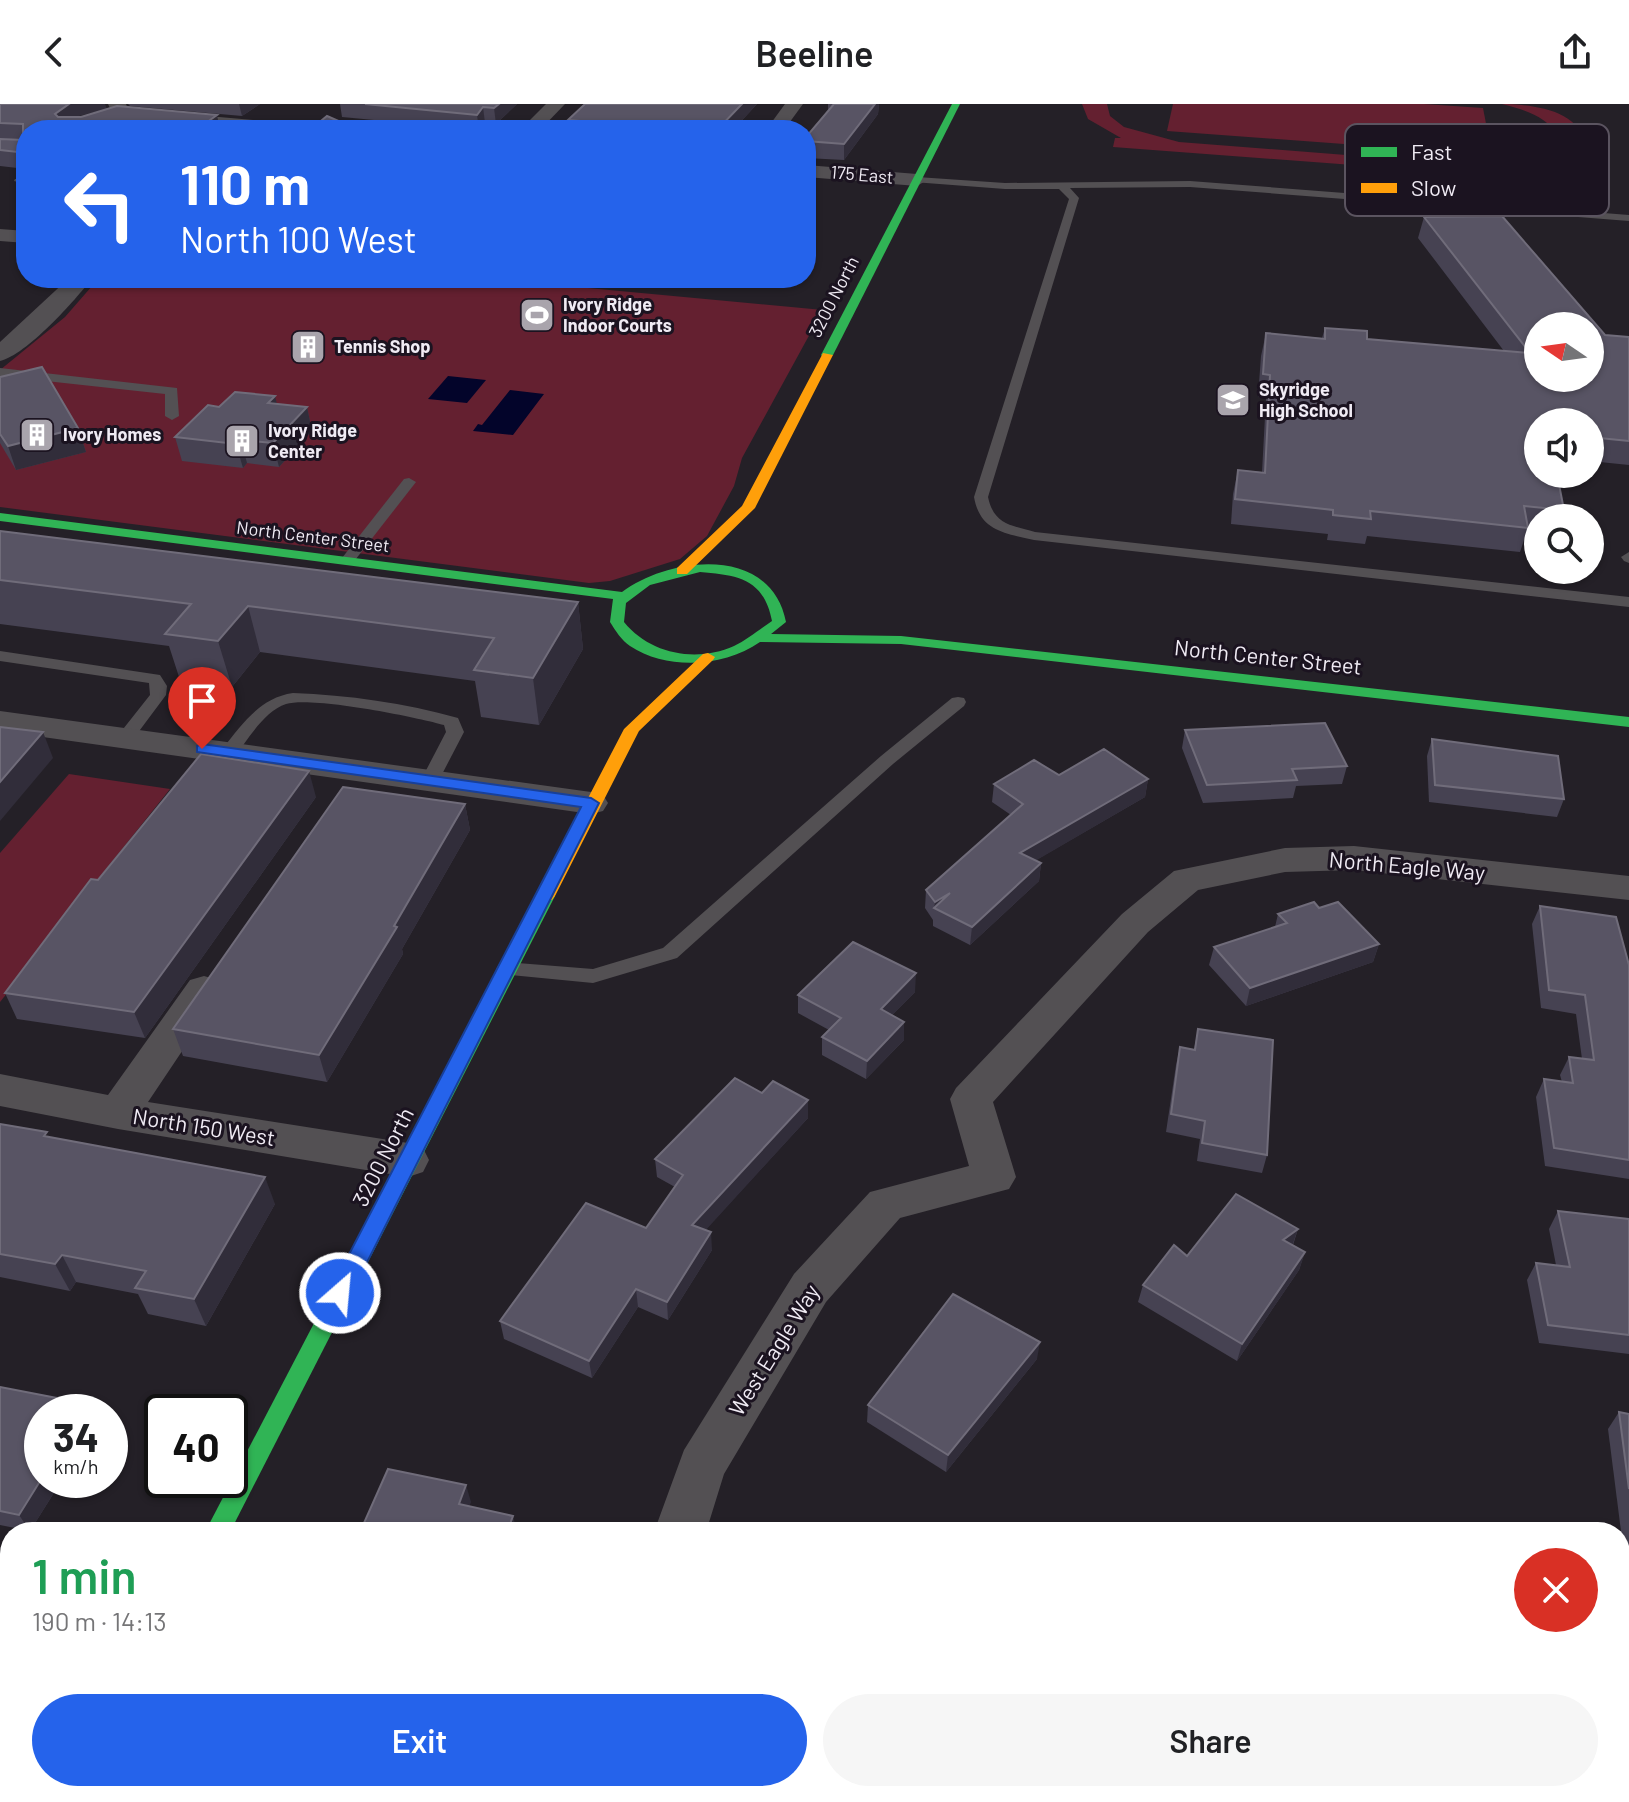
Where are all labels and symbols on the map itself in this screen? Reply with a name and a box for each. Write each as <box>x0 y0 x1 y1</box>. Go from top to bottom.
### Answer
legend <box>1345 124 1609 216</box>
text: Fast <box>1411 138 1453 164</box>
street label: 175 East <box>830 160 894 188</box>
text: Slow <box>1411 174 1456 200</box>
street label: 3200 North <box>803 252 863 341</box>
place label: Ivory Ridge Indoor Courts <box>563 293 672 336</box>
sports icon: Ivory Ridge Indoor Courts <box>518 296 556 334</box>
north arrow <box>1524 312 1604 392</box>
building icon: Tennis Shop <box>289 328 327 366</box>
place label: Tennis Shop <box>334 335 431 357</box>
place label: Skyridge High School <box>1259 378 1353 421</box>
school or university icon: Skyridge High School <box>1214 381 1252 419</box>
building icon: Ivory Homes <box>18 416 56 454</box>
place label: Ivory Ridge Center <box>268 419 357 462</box>
building icon: Ivory Ridge Center <box>223 422 261 460</box>
place label: Ivory Homes <box>63 423 161 445</box>
street label: North Center Street <box>235 516 391 556</box>
street label: North Center Street <box>1173 633 1363 679</box>
pin <box>168 667 236 749</box>
street label: North Eagle Way <box>1328 845 1486 885</box>
street label: North 150 West <box>131 1102 277 1150</box>
street label: 3200 North <box>346 1103 418 1210</box>
position arrow <box>298 1251 382 1335</box>
street label: West Eagle Way <box>722 1279 824 1420</box>
speed limit sign: 40 <box>144 1394 248 1498</box>

